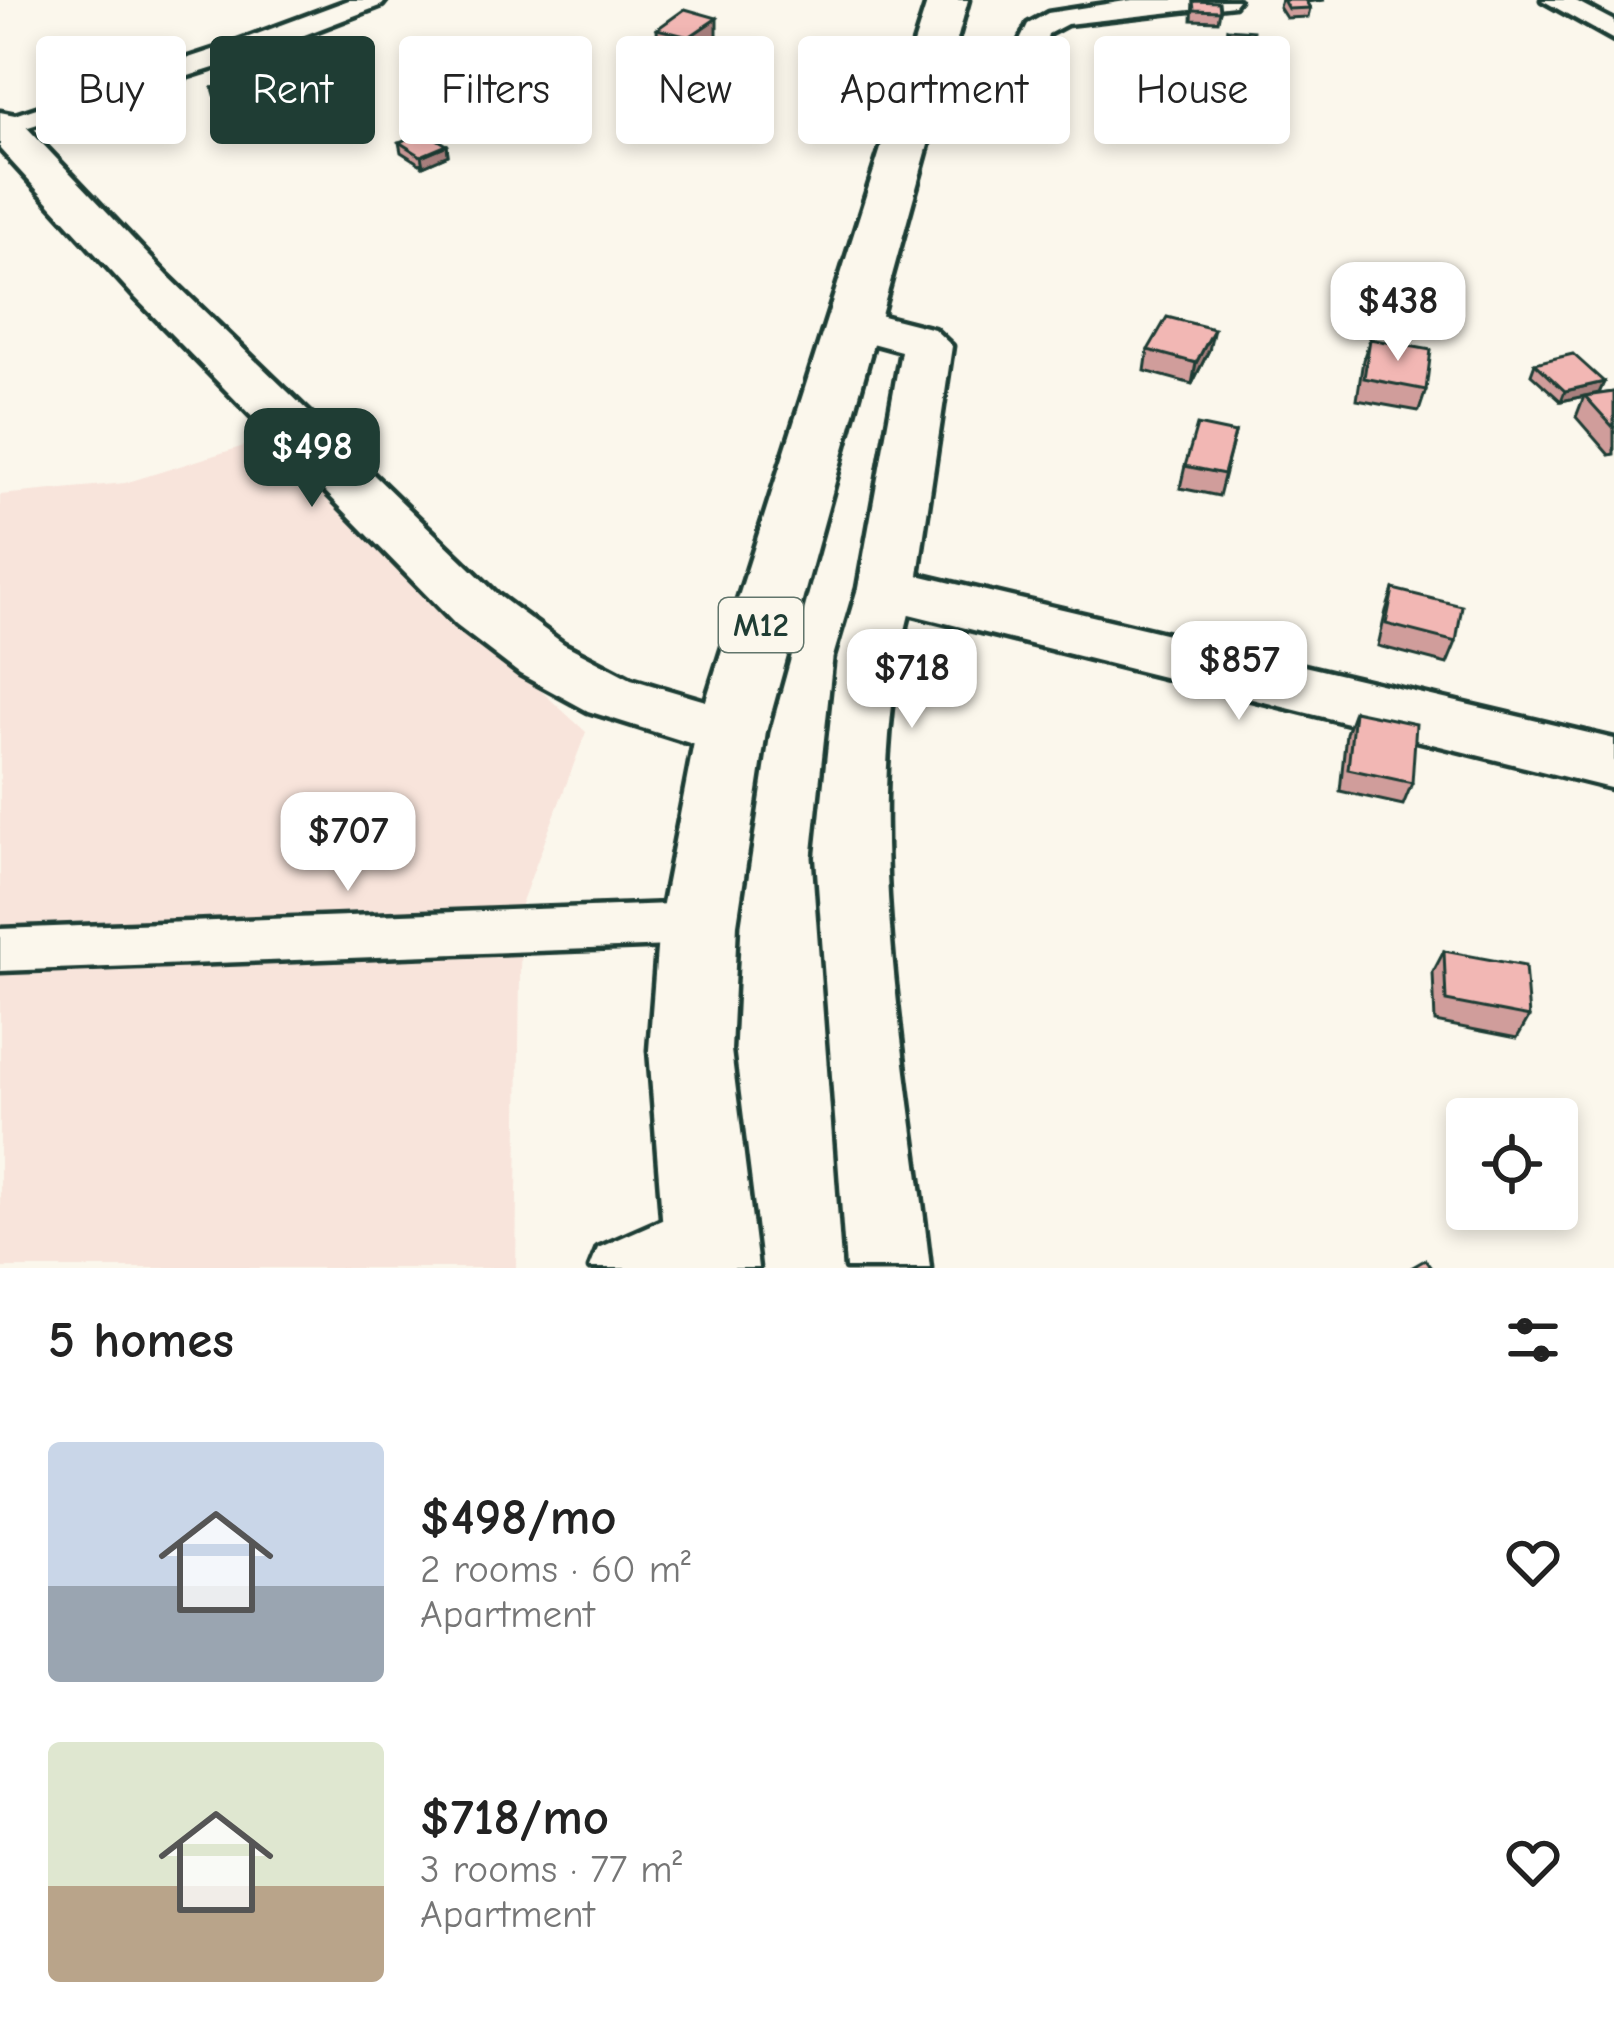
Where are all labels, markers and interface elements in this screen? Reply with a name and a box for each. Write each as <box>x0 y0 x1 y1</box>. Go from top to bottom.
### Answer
chip: Buy <box>36 36 186 144</box>
chip: Rent <box>210 36 375 144</box>
chip: Filters <box>399 36 592 144</box>
chip: New <box>616 36 774 144</box>
chip: Apartment <box>798 36 1070 144</box>
chip: House <box>1094 36 1290 144</box>
pin: $438 <box>1327 262 1469 364</box>
text: $438 <box>1358 278 1438 323</box>
pin: $498 <box>241 408 383 510</box>
text: $498 <box>271 424 353 469</box>
road number: M12 <box>719 598 803 652</box>
pin: $857 <box>1168 621 1310 723</box>
pin: $718 <box>841 629 983 731</box>
text: $857 <box>1198 637 1280 682</box>
text: $718 <box>874 645 950 690</box>
pin: $707 <box>277 792 419 894</box>
text: $707 <box>308 808 388 853</box>
map controls <box>1446 1098 1578 1230</box>
button: locate <box>1446 1098 1578 1230</box>
icon: filters <box>1500 1307 1566 1373</box>
text: 5 homes <box>48 1311 234 1370</box>
text: $498/mo <box>420 1488 617 1547</box>
icon: home <box>144 1490 288 1634</box>
icon: heart <box>1500 1529 1566 1595</box>
text: 2 rooms · 60 m² <box>420 1547 691 1592</box>
text: Apartment <box>420 1592 595 1637</box>
text: $718/mo <box>420 1788 609 1847</box>
icon: home <box>144 1790 288 1934</box>
icon: heart <box>1500 1829 1566 1895</box>
text: 3 rooms · 77 m² <box>420 1847 682 1892</box>
text: Apartment <box>420 1892 595 1937</box>

